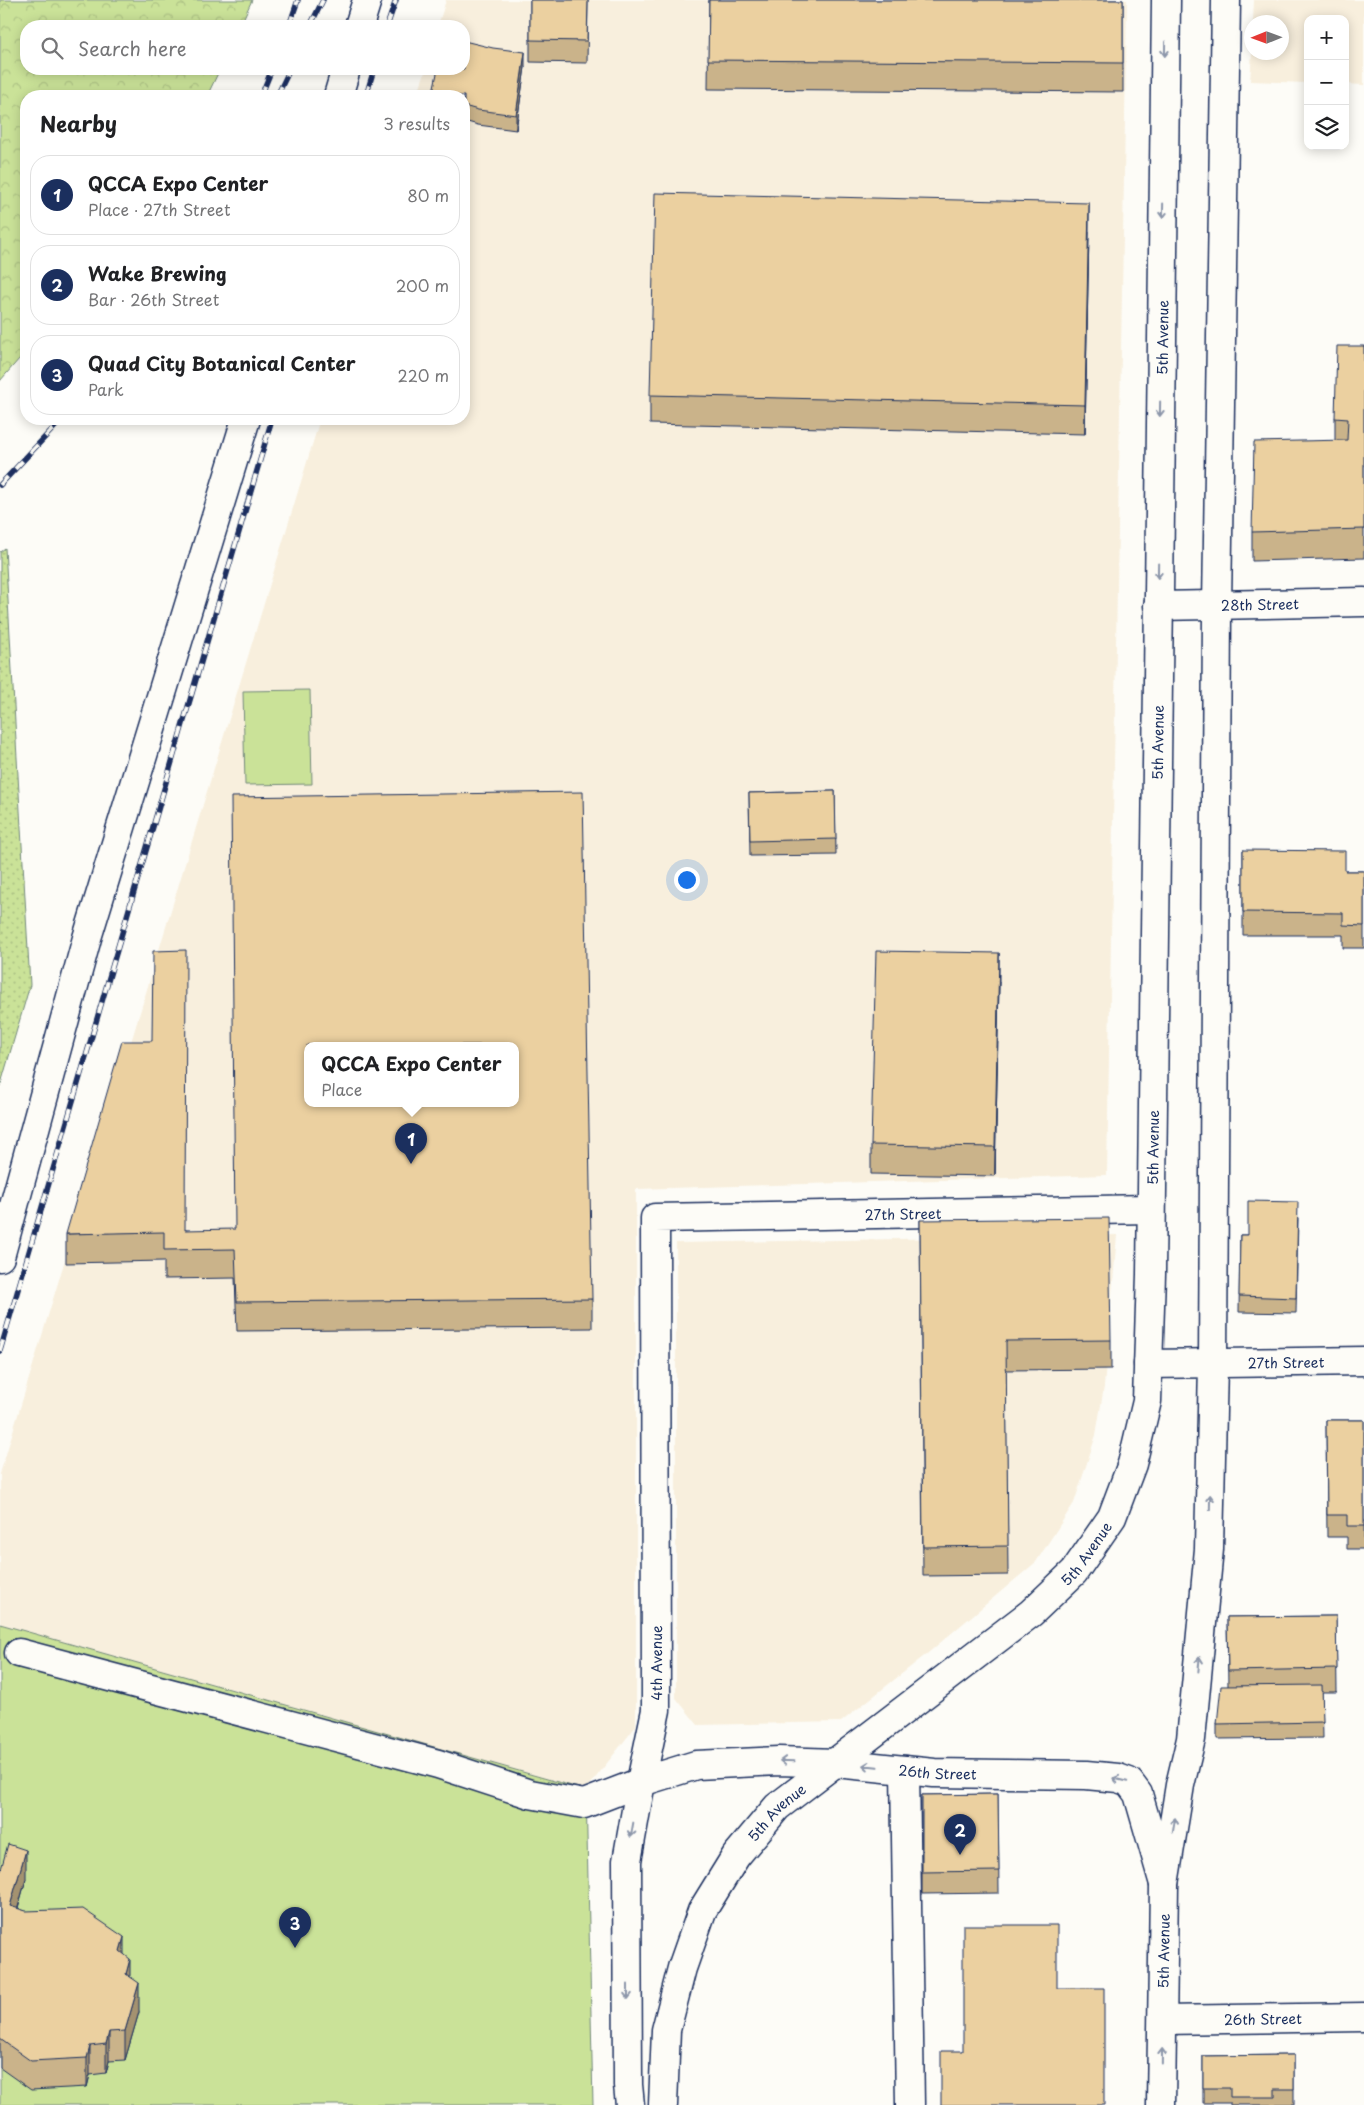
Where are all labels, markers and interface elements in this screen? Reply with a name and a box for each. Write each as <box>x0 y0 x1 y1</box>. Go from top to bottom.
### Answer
north arrow <box>1244 15 1289 60</box>
map controls <box>1304 15 1349 150</box>
button: + <box>1304 15 1349 60</box>
search box <box>20 20 470 75</box>
icon: search <box>38 34 66 62</box>
text: Search here <box>78 34 187 62</box>
one-way arrow <box>1160 40 1170 56</box>
button: − <box>1304 60 1349 105</box>
button: layers <box>1304 105 1349 150</box>
text: Nearby <box>40 107 117 139</box>
text: 3 results <box>383 111 450 135</box>
text: QCCA Expo Center <box>88 169 268 197</box>
text: 1 <box>53 183 61 207</box>
text: 80 m <box>407 183 449 207</box>
text: Place · 27th Street <box>88 197 231 221</box>
one-way arrow <box>1158 202 1168 219</box>
text: Wake Brewing <box>88 259 226 287</box>
text: 2 <box>51 273 63 297</box>
text: 200 m <box>396 273 449 297</box>
text: Bar · 26th Street <box>88 287 219 311</box>
street label: 5th Avenue <box>1151 300 1173 375</box>
text: Quad City Botanical Center <box>88 349 356 377</box>
text: 3 <box>52 363 62 387</box>
text: 220 m <box>398 363 449 387</box>
text: Park <box>88 377 124 401</box>
one-way arrow <box>1156 400 1165 416</box>
one-way arrow <box>1154 563 1163 579</box>
street label: 28th Street <box>1221 593 1299 615</box>
street label: 5th Avenue <box>1146 704 1168 780</box>
your location <box>674 867 700 893</box>
popup <box>304 1042 519 1107</box>
text: QCCA Expo Center <box>321 1049 502 1077</box>
text: Place <box>321 1077 362 1101</box>
street label: 5th Avenue <box>1142 1109 1163 1185</box>
pin: 1 <box>395 1123 427 1164</box>
street label: 27th Street <box>865 1202 942 1225</box>
street label: 27th Street <box>1248 1351 1325 1373</box>
one-way arrow <box>1205 1494 1215 1510</box>
street label: 5th Avenue <box>1056 1517 1117 1590</box>
street label: 4th Avenue <box>646 1625 667 1701</box>
one-way arrow <box>1194 1656 1203 1672</box>
one-way arrow <box>779 1756 796 1766</box>
street label: 26th Street <box>898 1759 977 1784</box>
one-way arrow <box>863 1761 879 1771</box>
one-way arrow <box>1112 1775 1128 1784</box>
street label: 5th Avenue <box>742 1778 810 1846</box>
pin: 2 <box>944 1814 976 1855</box>
one-way arrow <box>1169 1817 1179 1833</box>
one-way arrow <box>627 1822 637 1838</box>
pin: 3 <box>279 1907 311 1948</box>
street label: 5th Avenue <box>1152 1913 1174 1989</box>
one-way arrow <box>623 1984 633 2000</box>
street label: 26th Street <box>1224 2007 1302 2030</box>
one-way arrow <box>1157 2049 1167 2065</box>

